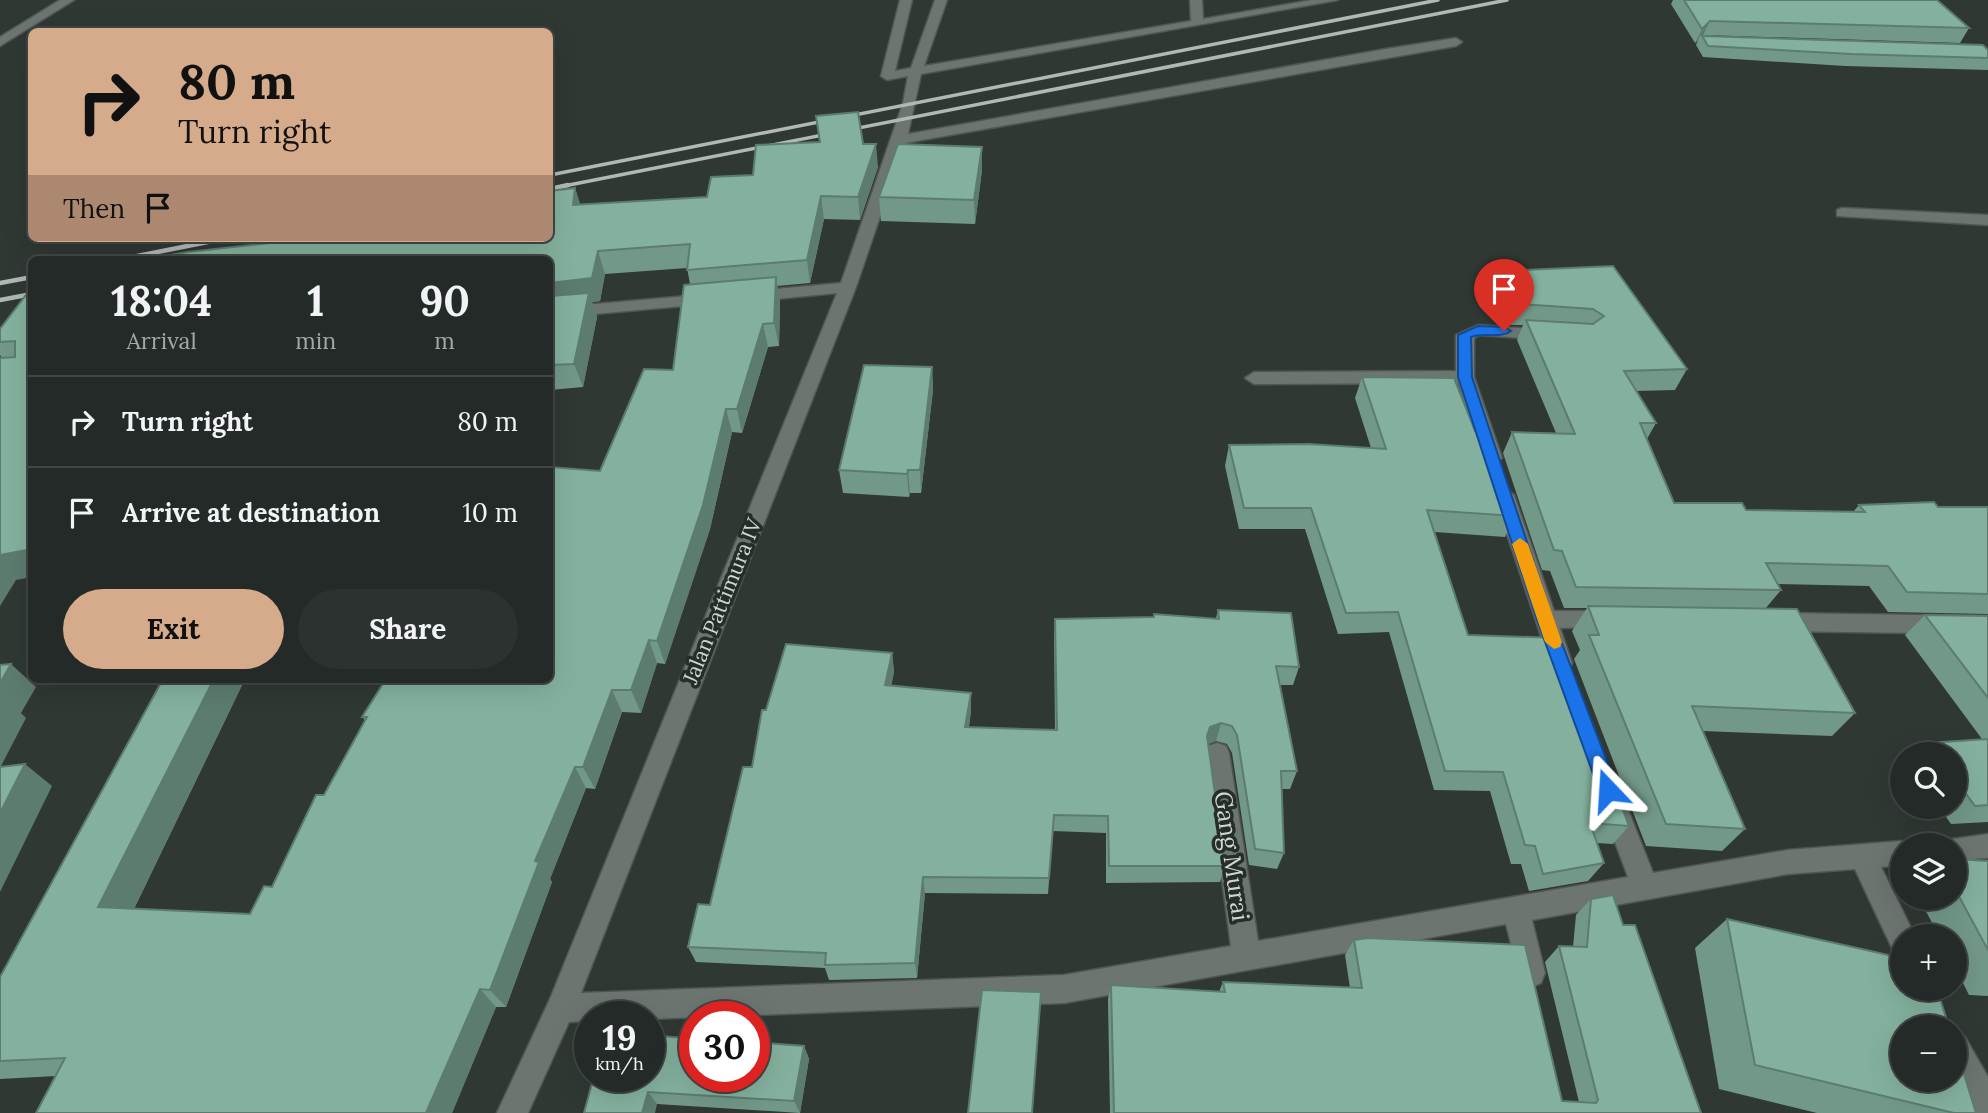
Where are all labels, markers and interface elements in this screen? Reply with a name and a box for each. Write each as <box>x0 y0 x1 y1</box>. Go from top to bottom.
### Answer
text: 80 m <box>178 50 295 112</box>
icon: right <box>63 56 154 147</box>
text: Turn right <box>178 111 331 152</box>
icon: arrive <box>139 189 177 227</box>
text: Then <box>63 192 125 225</box>
pin <box>1474 259 1534 331</box>
icon: arrive <box>1485 270 1523 308</box>
text: 18:04 <box>111 274 212 328</box>
text: 1 <box>307 274 324 328</box>
text: 90 <box>419 274 470 328</box>
text: Arrival <box>126 326 197 355</box>
text: min <box>295 326 336 355</box>
text: m <box>434 326 455 355</box>
icon: right <box>63 403 101 441</box>
text: Turn right <box>122 405 253 438</box>
text: 80 m <box>457 405 518 438</box>
icon: arrive <box>63 494 101 532</box>
text: Arrive at destination <box>122 496 380 529</box>
text: 10 m <box>462 496 518 529</box>
street label: Jalan Pattimura IV <box>676 513 768 689</box>
button: Exit <box>63 589 284 669</box>
button: Share <box>298 589 518 669</box>
map controls <box>1890 742 1967 1092</box>
button: search <box>1890 742 1967 819</box>
position arrow <box>1571 753 1645 827</box>
street label: Gang Murai <box>1208 789 1256 923</box>
button: layers <box>1890 833 1967 910</box>
button: + <box>1890 924 1967 1001</box>
speed limit sign: 30 <box>679 1001 770 1092</box>
text: 19 <box>602 1015 637 1060</box>
button: − <box>1890 1015 1967 1092</box>
text: km/h <box>595 1052 644 1075</box>

